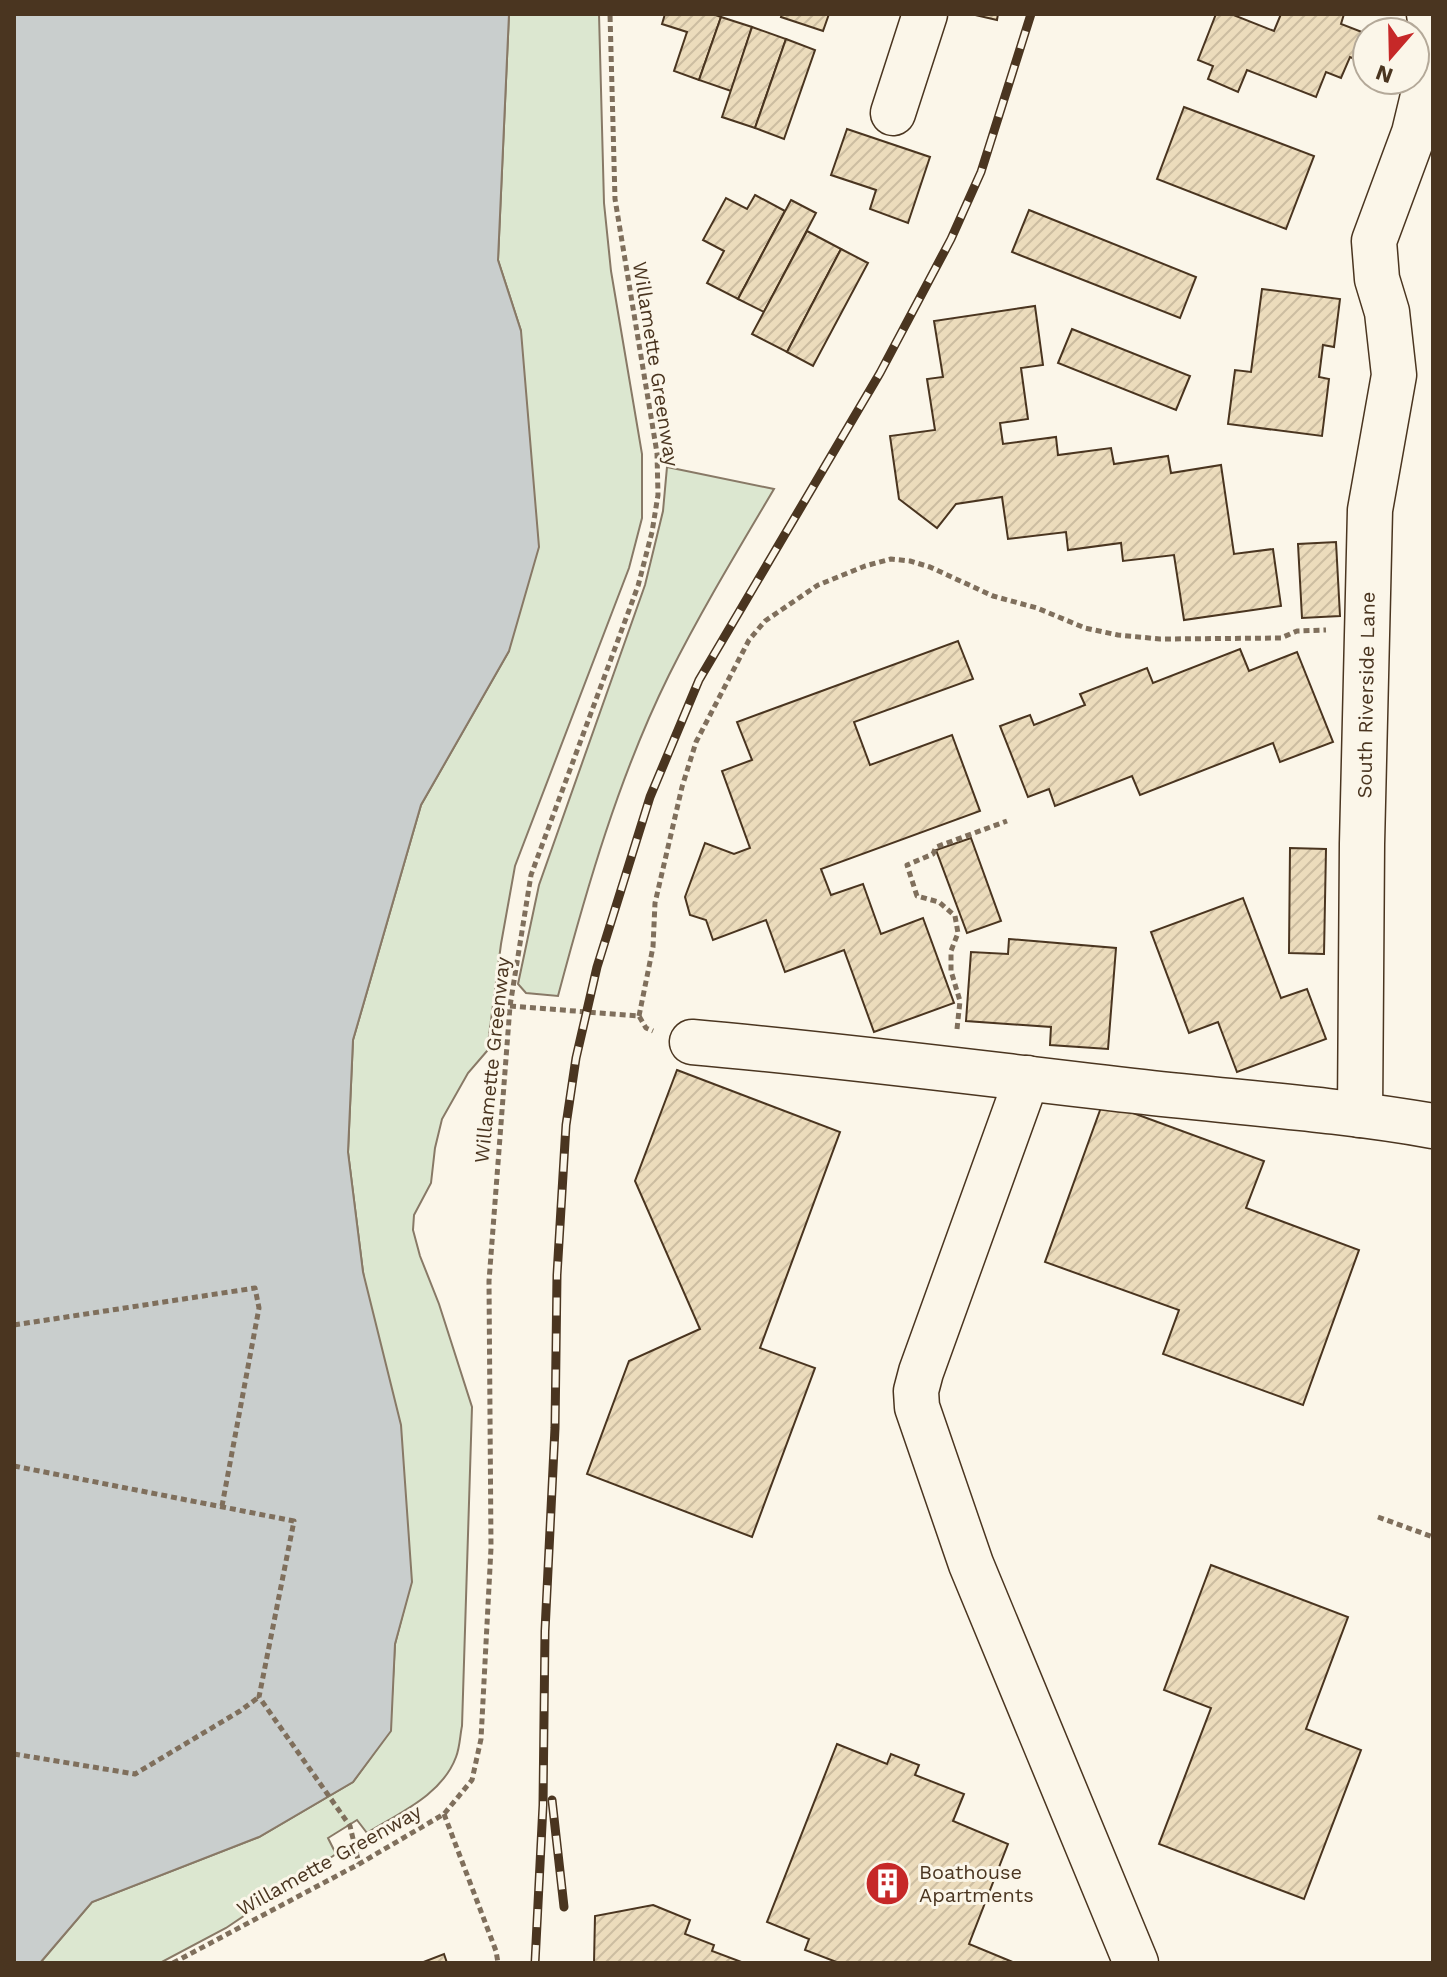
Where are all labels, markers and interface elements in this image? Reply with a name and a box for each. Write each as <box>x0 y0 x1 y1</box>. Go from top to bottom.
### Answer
north arrow <box>1351 16 1431 96</box>
text: N <box>1372 60 1396 89</box>
street label: Willamette Greenway <box>628 260 684 469</box>
street label: South Riverside Lane <box>1352 591 1380 799</box>
street label: Willamette Greenway <box>469 955 515 1164</box>
street label: Willamette Greenway <box>232 1799 426 1921</box>
building icon: Boathouse Apartments <box>864 1859 912 1907</box>
place label: Boathouse Apartments <box>919 1860 1034 1907</box>

